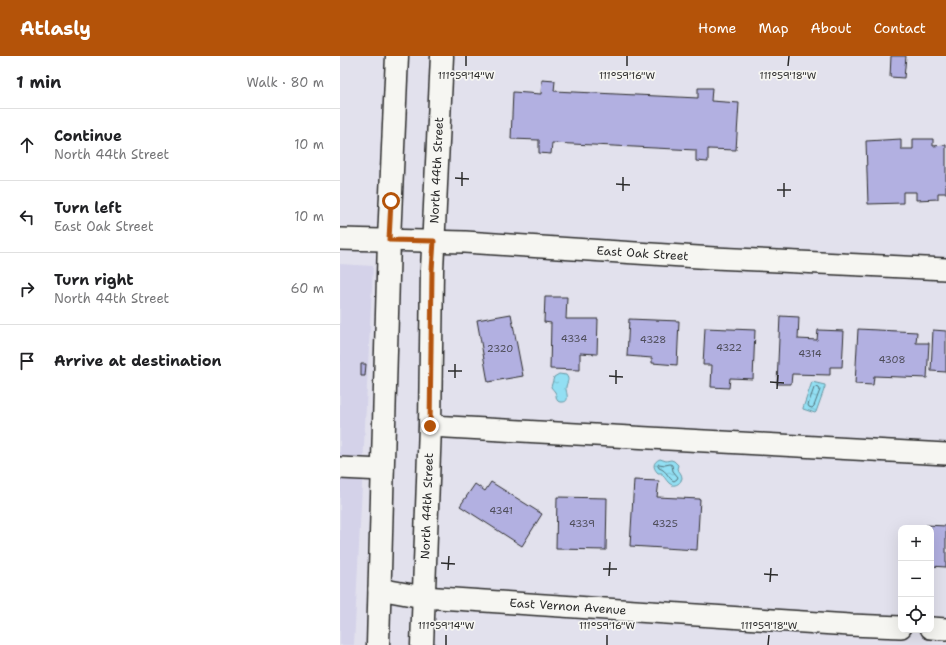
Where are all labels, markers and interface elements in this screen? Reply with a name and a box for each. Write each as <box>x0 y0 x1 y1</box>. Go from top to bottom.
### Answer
text: Atlasly <box>20 16 91 41</box>
text: Home <box>698 19 737 37</box>
text: Map <box>759 19 789 37</box>
text: About <box>811 19 852 37</box>
text: Contact <box>874 19 926 37</box>
text: 111°59'14"W <box>438 69 495 82</box>
text: 111°59'16"W <box>599 69 656 82</box>
text: 111°59'18"W <box>760 69 817 82</box>
text: 1 min <box>16 71 61 93</box>
text: Walk · 80 m <box>246 74 324 91</box>
street label: North 44th Street <box>426 117 447 224</box>
text: Continue <box>54 126 122 146</box>
icon: ahead <box>16 134 38 156</box>
text: 10 m <box>294 136 324 153</box>
text: North 44th Street <box>54 146 169 163</box>
route start <box>382 192 400 210</box>
text: Turn left <box>54 198 122 218</box>
icon: left <box>16 206 38 228</box>
text: 10 m <box>294 208 324 225</box>
text: East Oak Street <box>54 218 154 235</box>
street label: East Oak Street <box>596 242 689 264</box>
text: Turn right <box>54 270 134 290</box>
icon: right <box>16 278 38 300</box>
text: 60 m <box>291 280 324 297</box>
text: North 44th Street <box>54 290 169 307</box>
house number: 4334 <box>561 332 587 345</box>
house number: 4328 <box>640 333 666 346</box>
house number: 4322 <box>716 341 742 354</box>
house number: 2320 <box>487 342 513 355</box>
house number: 4314 <box>798 347 822 360</box>
icon: arrive <box>16 350 38 372</box>
text: Arrive at destination <box>54 351 222 371</box>
house number: 4308 <box>878 353 906 366</box>
route end <box>421 417 439 435</box>
street label: North 44th Street <box>417 453 437 560</box>
house number: 4341 <box>489 504 513 517</box>
house number: 4339 <box>569 517 595 530</box>
house number: 4325 <box>652 517 678 530</box>
map controls <box>898 525 934 633</box>
button: + <box>898 525 934 561</box>
button: − <box>898 561 934 597</box>
street label: East Vernon Avenue <box>509 595 627 618</box>
button: locate <box>898 597 934 633</box>
text: 111°59'14"W <box>418 619 475 632</box>
text: 111°59'16"W <box>579 619 636 632</box>
text: 111°59'18"W <box>741 619 798 632</box>

